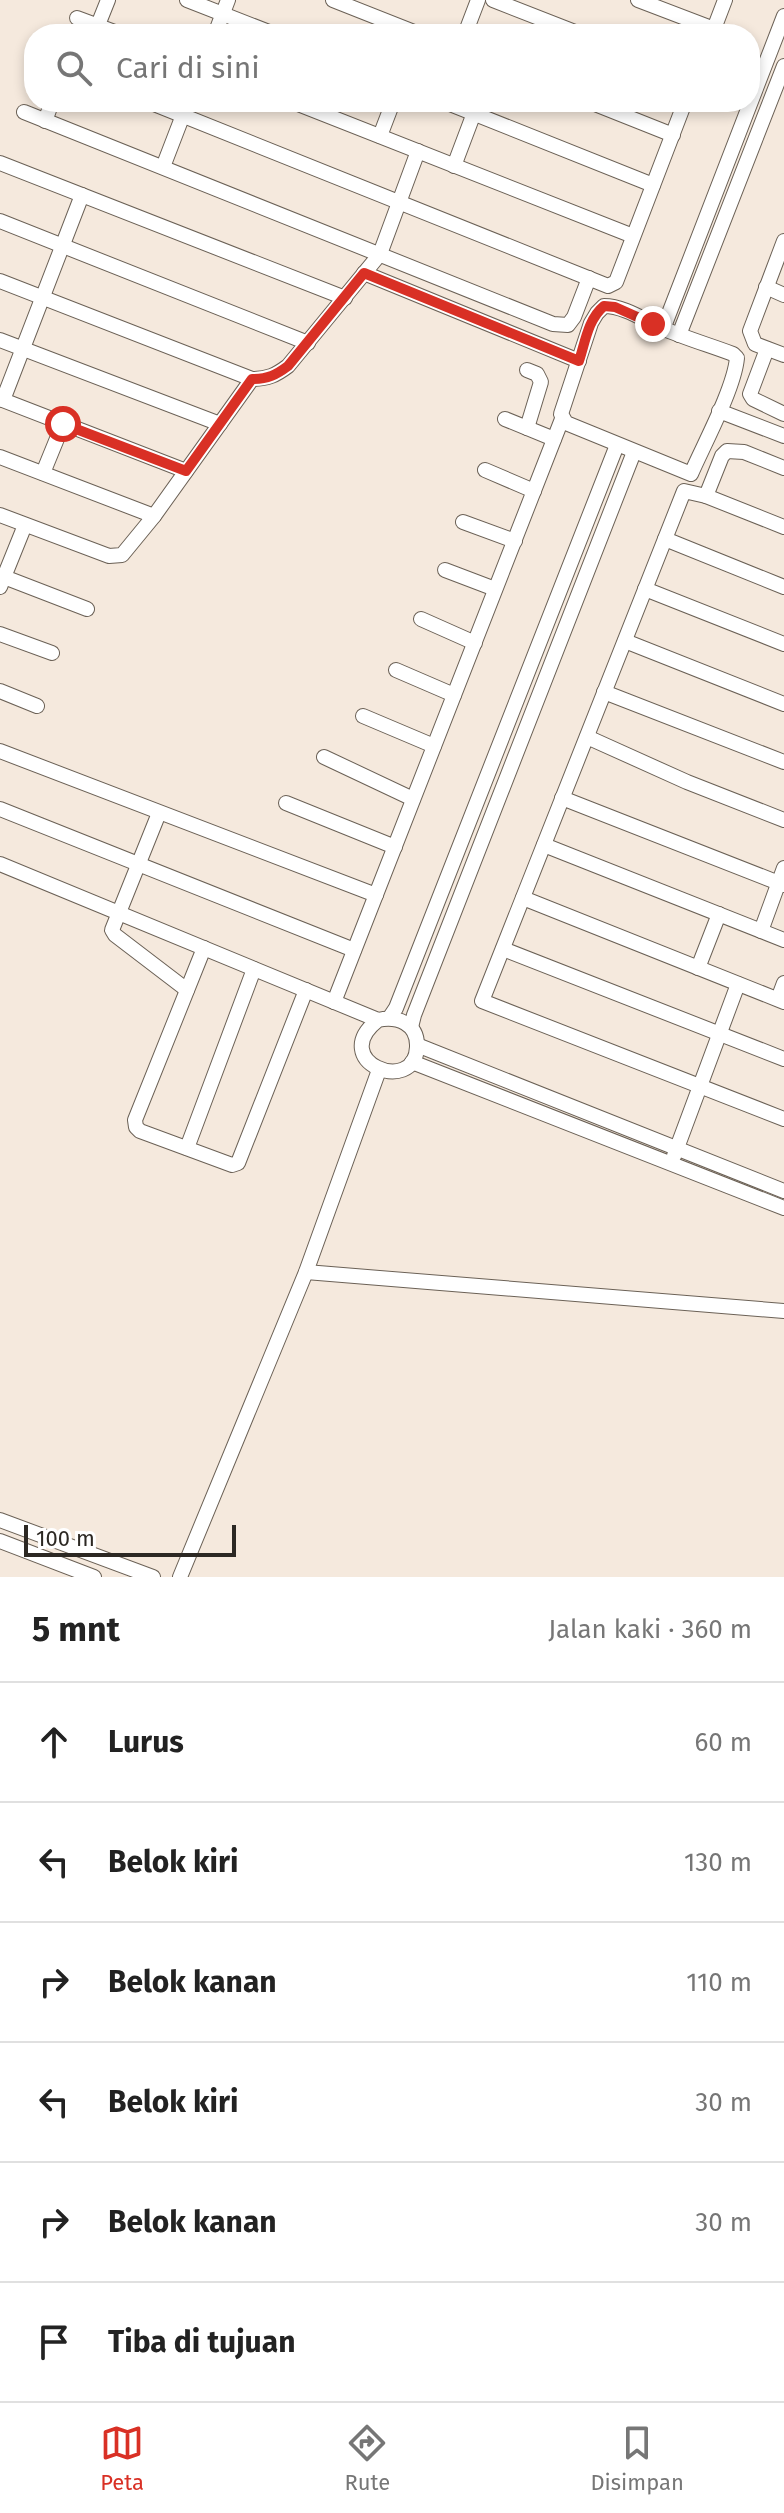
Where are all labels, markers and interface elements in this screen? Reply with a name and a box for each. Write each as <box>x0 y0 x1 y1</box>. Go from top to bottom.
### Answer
search box <box>24 24 760 112</box>
icon: search <box>52 46 96 90</box>
text: Cari di sini <box>116 50 260 86</box>
route end <box>635 306 671 342</box>
route start <box>45 406 81 442</box>
scale bar <box>24 1521 236 1557</box>
text: 100 m <box>36 1525 95 1552</box>
text: 5 mnt <box>32 1609 120 1650</box>
text: Jalan kaki · 360 m <box>548 1614 752 1645</box>
icon: ahead <box>32 1720 76 1764</box>
text: Lurus <box>108 1724 184 1760</box>
text: 60 m <box>694 1727 752 1758</box>
icon: left <box>32 1840 76 1884</box>
text: Belok kiri <box>108 1844 239 1880</box>
text: 130 m <box>684 1847 752 1878</box>
icon: right <box>32 1960 76 2004</box>
text: Belok kanan <box>108 1964 277 2000</box>
text: 110 m <box>686 1967 752 1998</box>
icon: left <box>32 2080 76 2124</box>
text: Belok kiri <box>108 2084 239 2120</box>
text: 30 m <box>695 2087 752 2118</box>
icon: right <box>32 2200 76 2244</box>
text: Belok kanan <box>108 2204 277 2240</box>
text: 30 m <box>695 2207 752 2238</box>
icon: arrive <box>32 2320 76 2364</box>
text: Tiba di tujuan <box>108 2324 295 2360</box>
tab: Peta <box>100 2421 144 2496</box>
tab: Rute <box>344 2421 390 2496</box>
tab: Disimpan <box>590 2421 684 2496</box>

